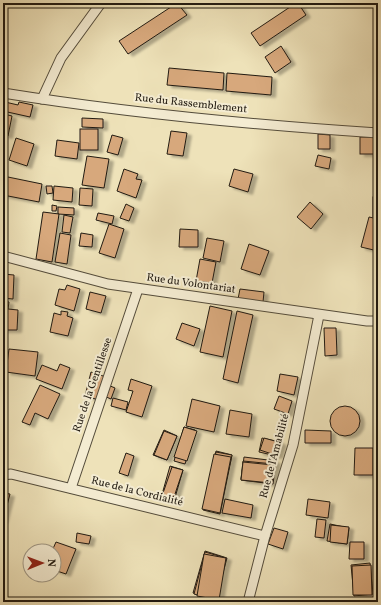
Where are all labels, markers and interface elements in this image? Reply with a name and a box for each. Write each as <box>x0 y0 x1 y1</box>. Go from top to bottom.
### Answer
street label: Rue du Rassemblement <box>134 91 248 117</box>
street label: Rue du Volontariat <box>145 270 237 298</box>
street label: Rue de la Gentillesse <box>70 336 116 434</box>
street label: Rue de l'Amabilité <box>256 412 294 500</box>
street label: Rue de la Cordialité <box>90 473 184 511</box>
north arrow <box>22 543 62 583</box>
text: N <box>43 559 58 567</box>

